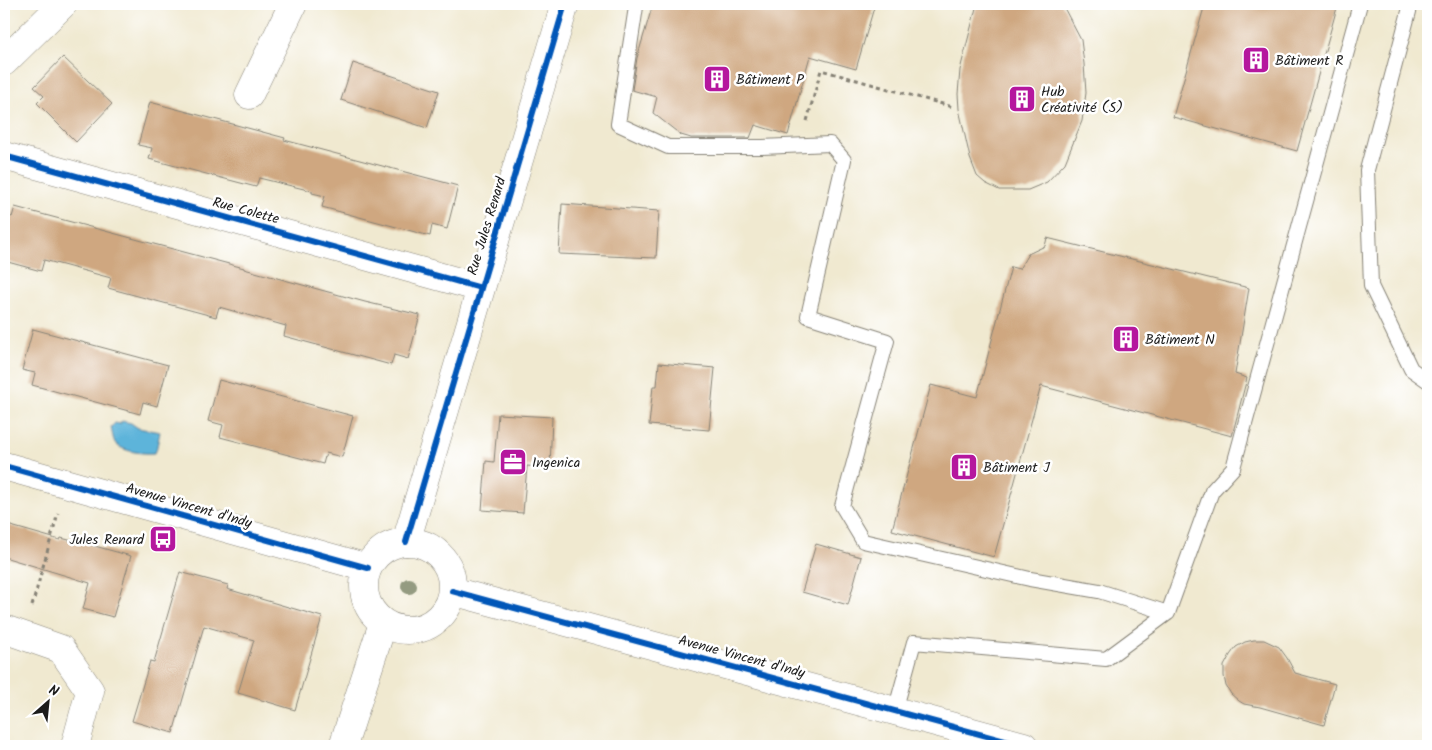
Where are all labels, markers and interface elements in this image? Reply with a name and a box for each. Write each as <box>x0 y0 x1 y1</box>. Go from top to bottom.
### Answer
building icon: Bâtiment R <box>1241 45 1271 75</box>
place label: Bâtiment R <box>1275 50 1343 72</box>
building icon: Bâtiment P <box>702 64 732 94</box>
place label: Bâtiment P <box>736 69 804 91</box>
place label: Hub Créativité (S) <box>1041 81 1123 119</box>
building icon: Hub Créativité (S) <box>1007 84 1037 114</box>
street label: Rue Jules Renard <box>462 174 513 278</box>
street label: Rue Colette <box>210 191 282 231</box>
building icon: Bâtiment N <box>1111 324 1141 354</box>
place label: Bâtiment N <box>1145 329 1215 351</box>
office icon: Ingenica <box>498 447 528 477</box>
place label: Ingenica <box>532 452 580 474</box>
building icon: Bâtiment J <box>949 452 979 482</box>
place label: Bâtiment J <box>983 457 1050 479</box>
street label: Avenue Vincent d'Indy <box>123 477 255 535</box>
bus stop icon: Jules Renard <box>148 524 178 554</box>
place label: Jules Renard <box>69 529 145 551</box>
street label: Avenue Vincent d'Indy <box>676 629 808 685</box>
north arrow <box>22 678 72 728</box>
text: N <box>45 679 63 703</box>

